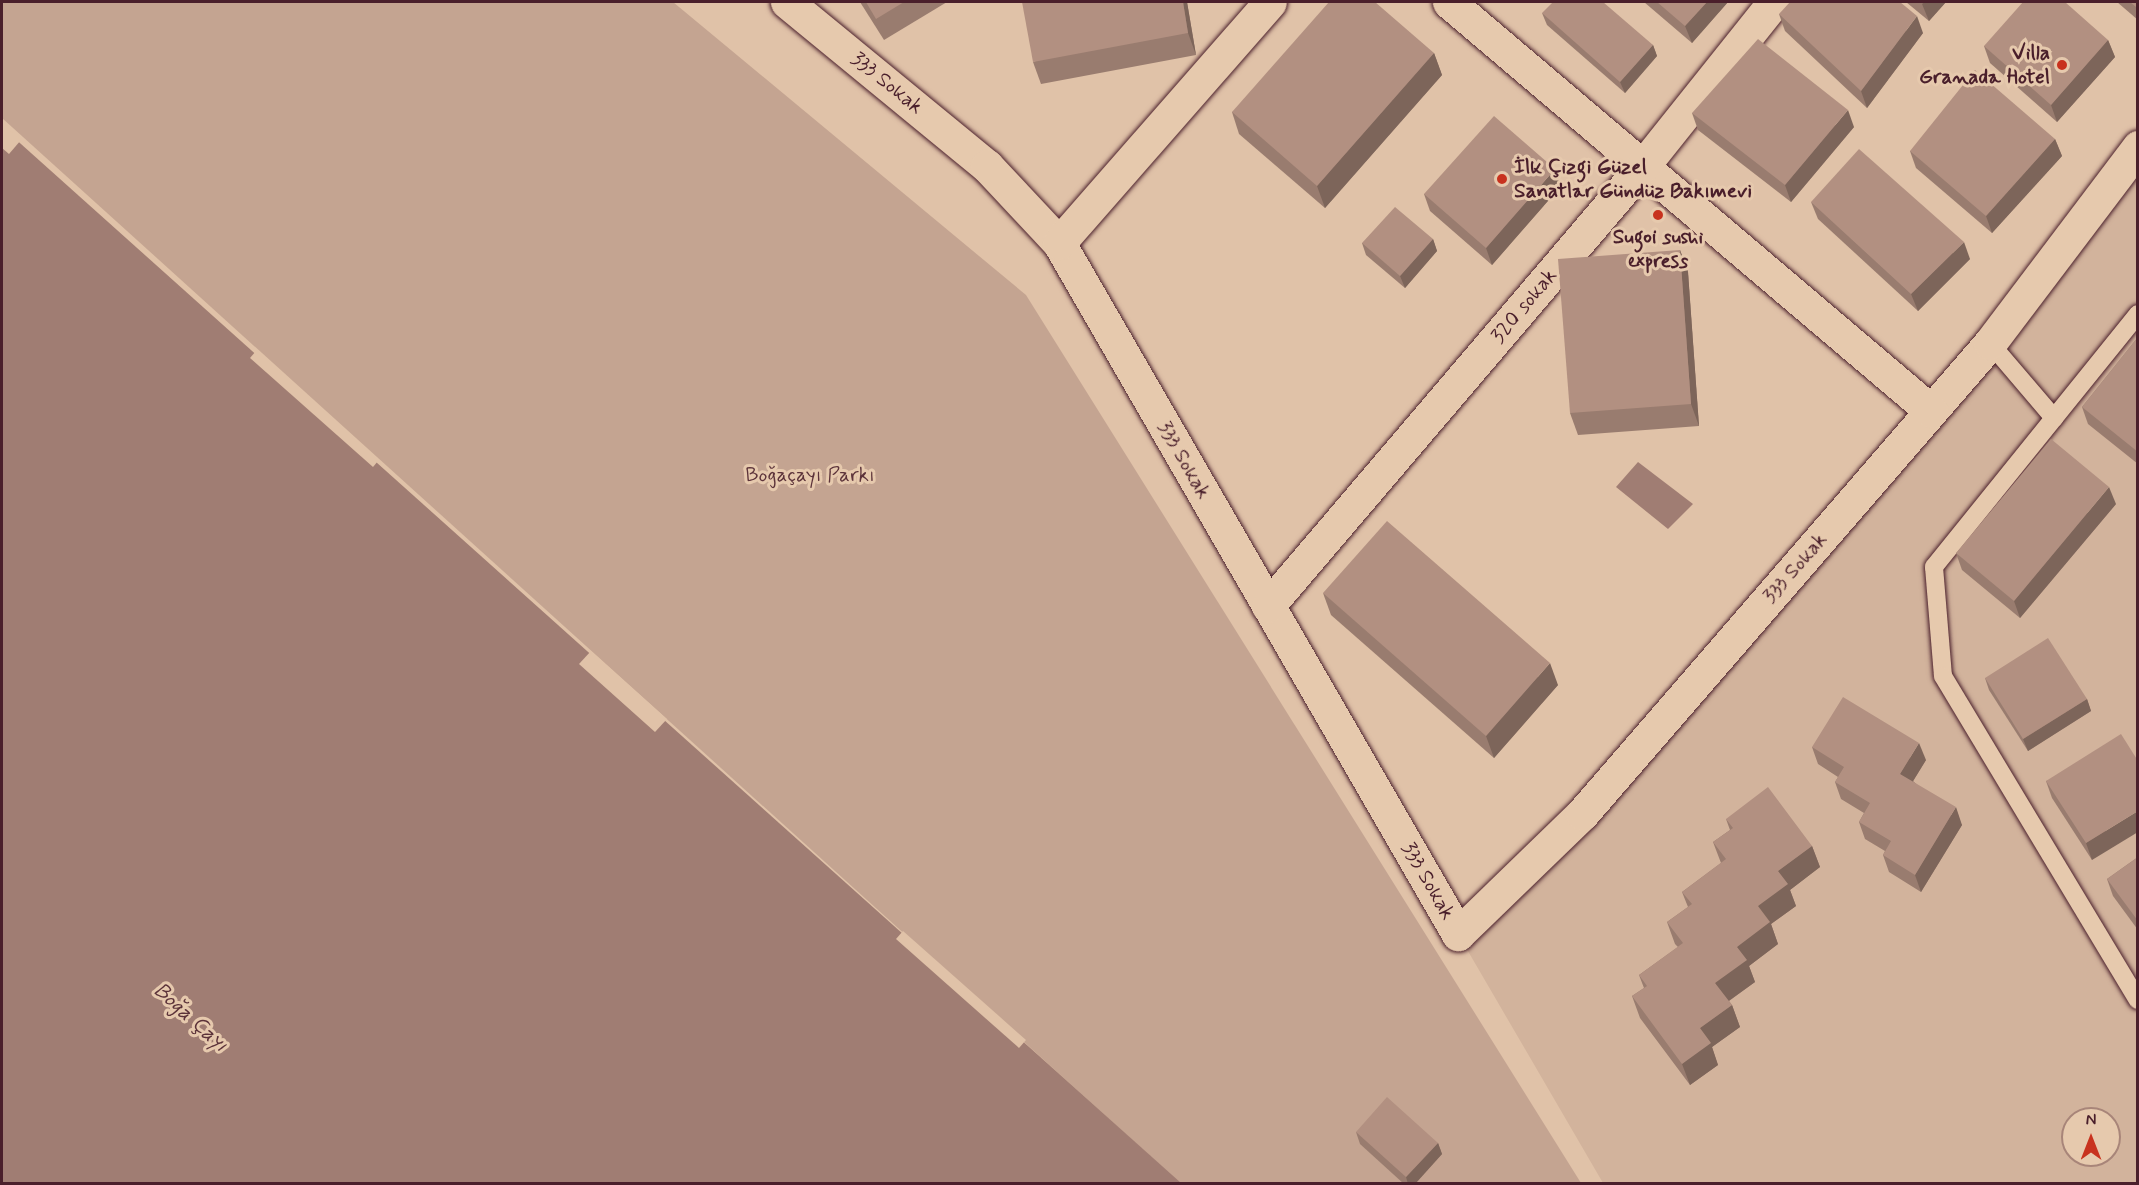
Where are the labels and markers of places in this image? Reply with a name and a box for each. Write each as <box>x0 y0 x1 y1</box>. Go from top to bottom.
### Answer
place label: Villa Granada Hotel <box>1920 40 2050 90</box>
marker: Villa Granada Hotel <box>2055 58 2069 72</box>
place label: İlk Çizgi Güzel Sanatlar Gündüz Bakımevi <box>1514 154 1753 204</box>
marker: İlk Çizgi Güzel Sanatlar Gündüz Bakımevi <box>1495 172 1509 186</box>
marker: Sugoi sushi express <box>1651 208 1665 222</box>
place label: Sugoi sushi express <box>1613 224 1703 274</box>

